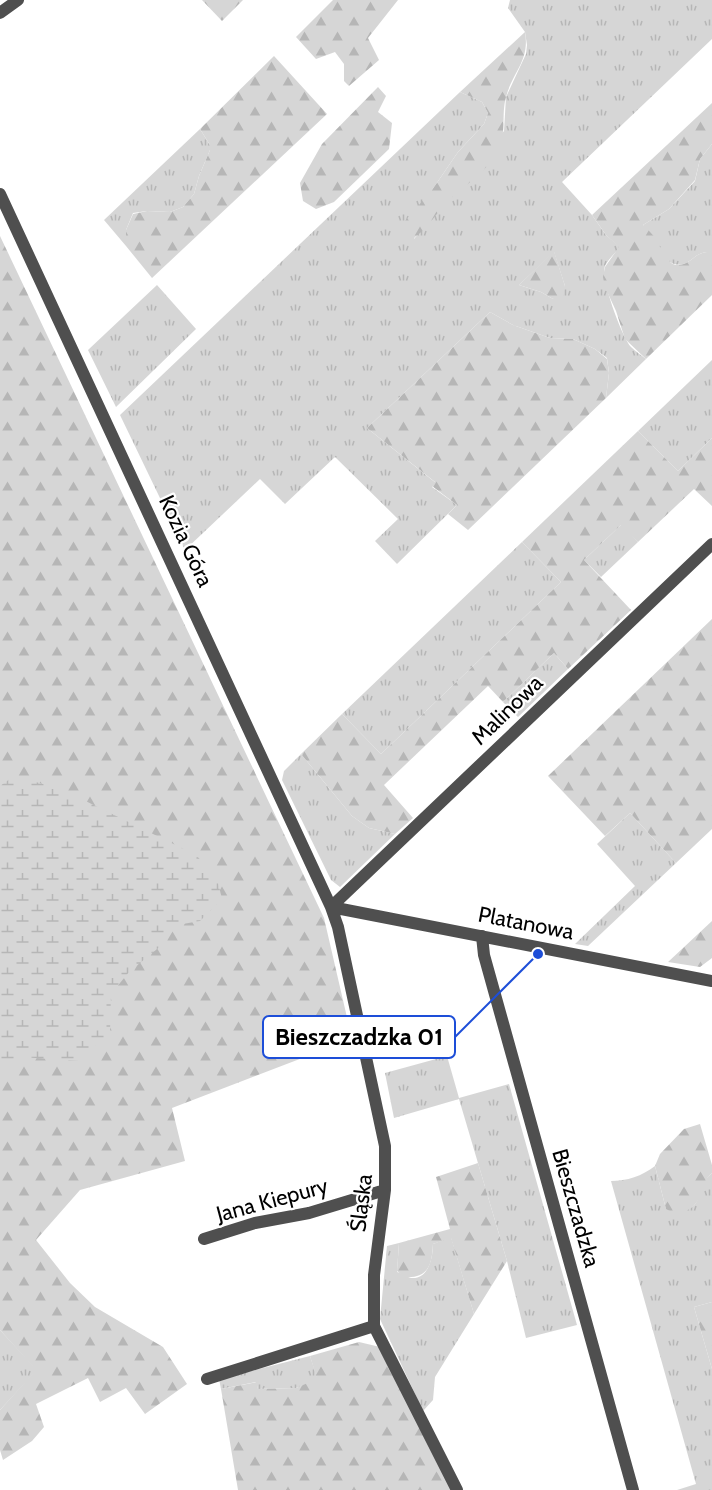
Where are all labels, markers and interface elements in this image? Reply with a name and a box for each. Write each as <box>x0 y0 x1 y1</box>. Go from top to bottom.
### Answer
street label: Kozia Góra <box>153 491 219 592</box>
street label: Malinowa <box>466 669 549 751</box>
street label: Platanowa <box>476 901 576 946</box>
callout: Bieszczadzka 01 <box>263 1016 455 1058</box>
text: Bieszczadzka 01 <box>275 1022 443 1051</box>
street label: Bieszczadzka <box>546 1146 606 1271</box>
street label: Jana Kiepury <box>212 1172 331 1228</box>
street label: Śląska <box>344 1172 378 1233</box>

